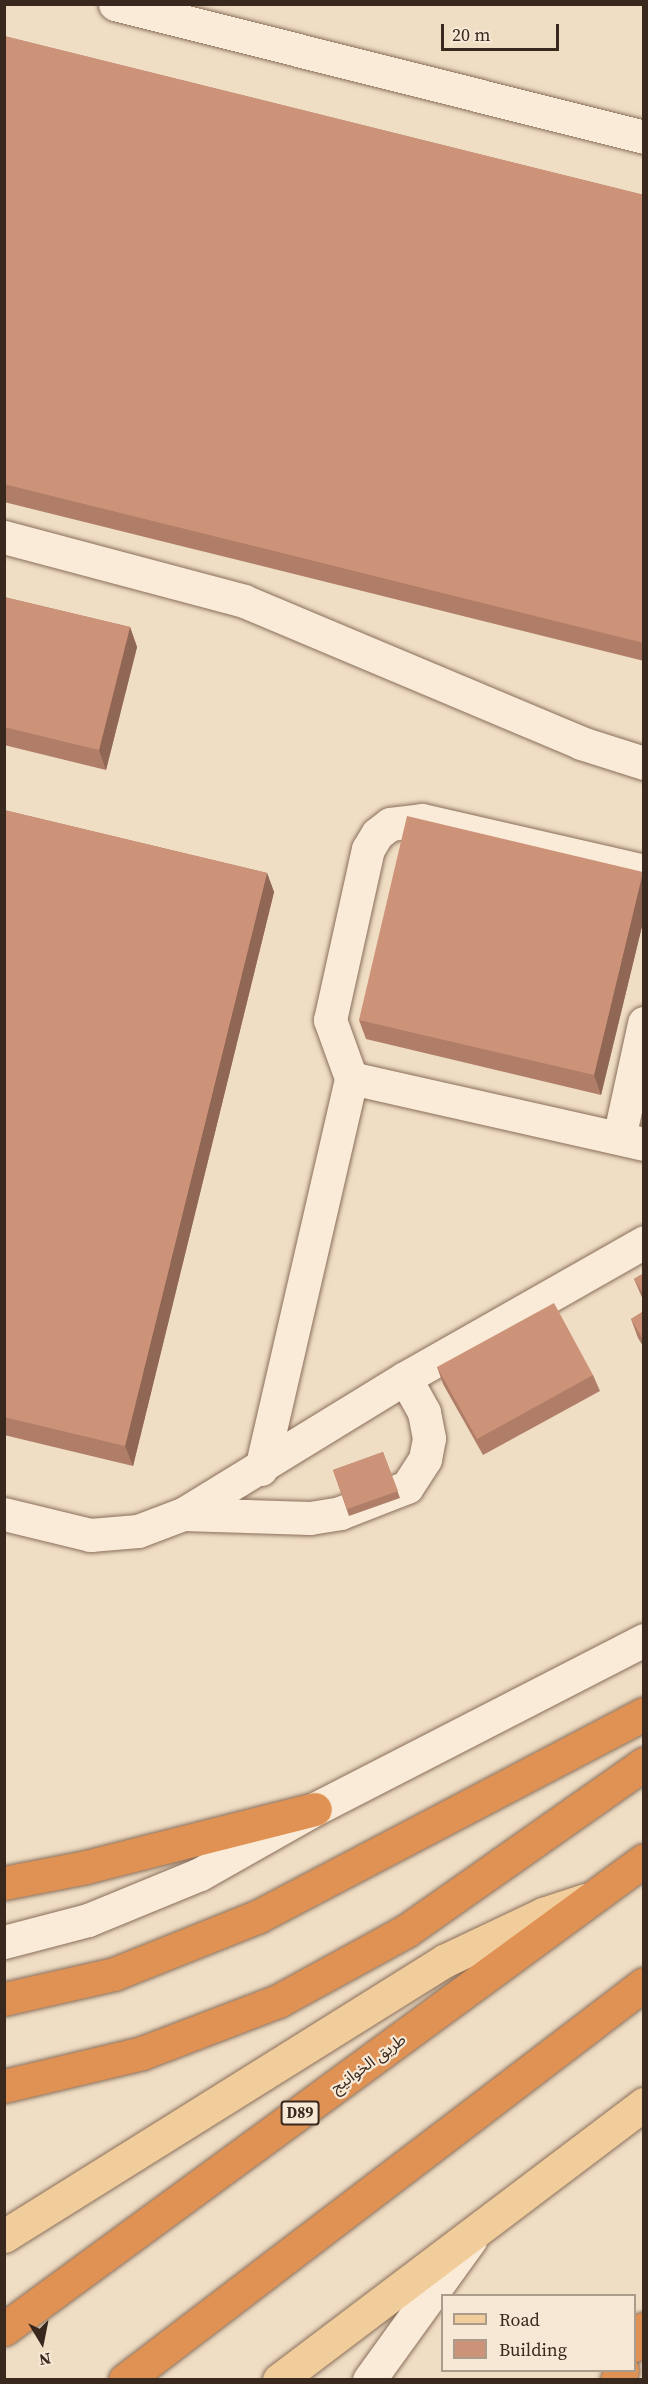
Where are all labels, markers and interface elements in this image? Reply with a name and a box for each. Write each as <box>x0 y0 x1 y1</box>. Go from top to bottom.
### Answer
scale bar <box>444 12 562 50</box>
text: 20 m <box>452 22 490 47</box>
street label: طريق الخوانيج <box>327 2029 409 2097</box>
road number: D89 <box>280 2101 320 2125</box>
legend <box>441 2294 636 2372</box>
text: Road <box>499 2307 540 2332</box>
north arrow <box>12 2312 72 2372</box>
text: Building <box>499 2337 567 2362</box>
text: N <box>37 2348 53 2372</box>

